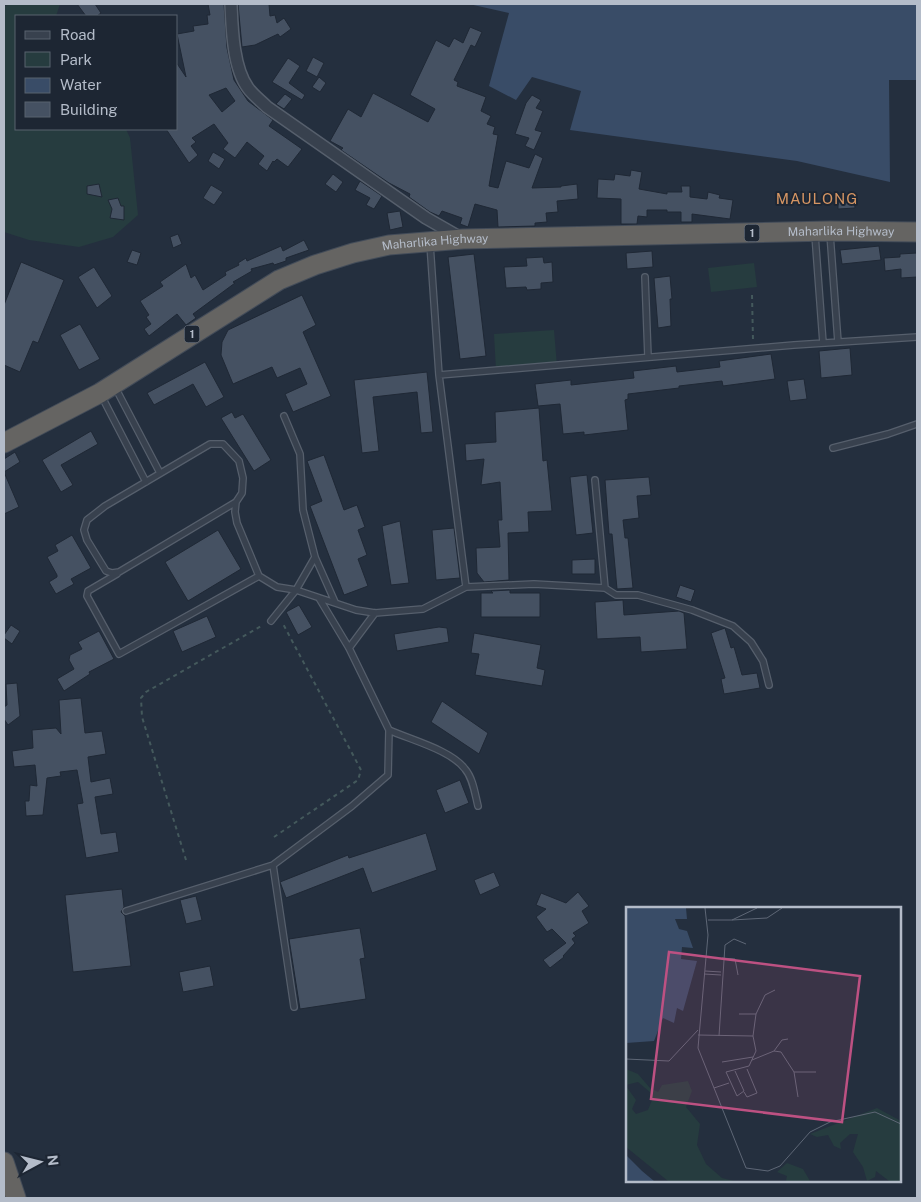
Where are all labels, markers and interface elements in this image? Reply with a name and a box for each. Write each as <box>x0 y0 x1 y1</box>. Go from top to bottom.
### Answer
legend <box>15 15 178 130</box>
text: Road <box>60 26 96 43</box>
text: Park <box>60 51 92 68</box>
text: Water <box>60 76 102 93</box>
text: Building <box>60 101 118 118</box>
district label: MAULONG <box>776 190 858 207</box>
road number: 1 <box>744 224 760 242</box>
street label: Maharlika Highway <box>788 224 895 239</box>
street label: Maharlika Highway <box>381 231 489 253</box>
road number: 1 <box>184 326 200 342</box>
inset map <box>626 907 901 1182</box>
north arrow <box>15 1137 65 1187</box>
text: N <box>44 1154 62 1167</box>

